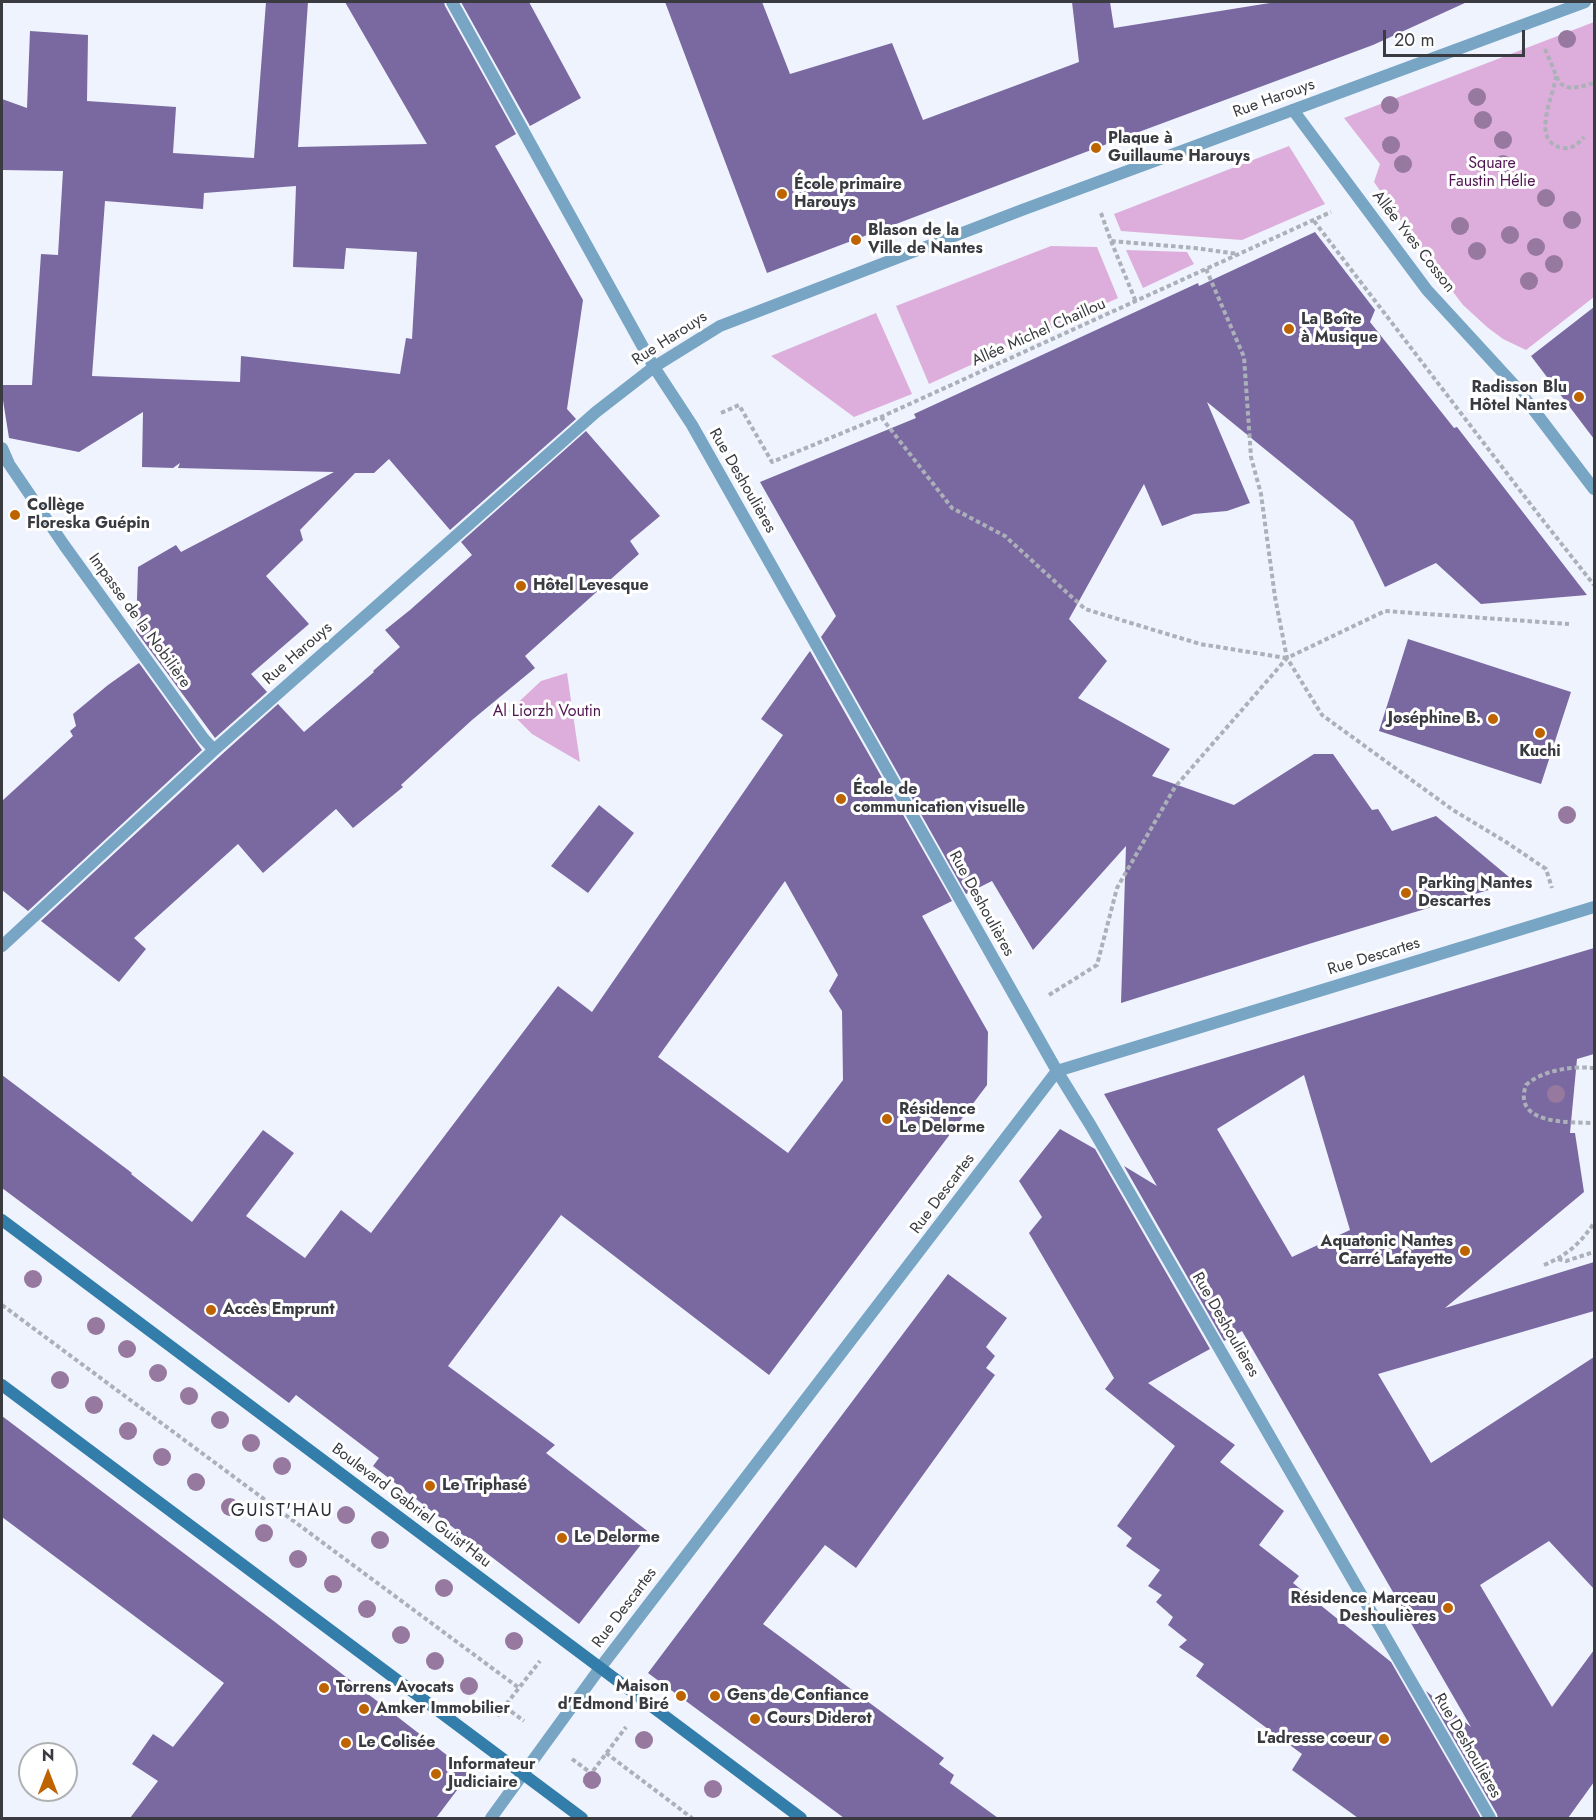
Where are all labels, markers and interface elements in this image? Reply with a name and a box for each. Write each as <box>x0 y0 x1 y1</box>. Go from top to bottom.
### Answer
scale bar <box>1386 18 1528 56</box>
text: 20 m <box>1394 27 1434 53</box>
street label: Rue Harouys <box>1231 75 1317 123</box>
place label: Plaque à Guillaume Harouys <box>1108 129 1250 167</box>
marker: Plaque à Guillaume Harouys <box>1089 141 1103 155</box>
park label: Square Faustin Hélie <box>1448 154 1536 192</box>
place label: École primaire Harouys <box>794 175 902 213</box>
marker: École primaire Harouys <box>775 187 789 201</box>
street label: Allée Yves Cosson <box>1367 187 1459 297</box>
place label: Blason de la Ville de Nantes <box>868 221 983 259</box>
marker: Blason de la Ville de Nantes <box>849 233 863 247</box>
street label: Allée Michel Chaillou <box>969 295 1109 371</box>
street label: Rue Harouys <box>629 308 711 370</box>
place label: La Boîte à Musique <box>1301 310 1378 348</box>
marker: La Boîte à Musique <box>1282 322 1296 336</box>
place label: Radisson Blu Hôtel Nantes <box>1470 378 1567 416</box>
marker: Radisson Blu Hôtel Nantes <box>1572 390 1586 404</box>
street label: Rue Deshoulières <box>704 425 780 537</box>
place label: Collège Floreska Guépin <box>27 496 150 534</box>
marker: Collège Floreska Guépin <box>8 508 22 522</box>
street label: Impasse de la Nobilière <box>84 550 194 692</box>
place label: Hôtel Levesque <box>533 576 649 596</box>
marker: Hôtel Levesque <box>514 579 528 593</box>
street label: Rue Harouys <box>259 619 337 689</box>
park label: Al Liorzh Voutin <box>493 702 601 722</box>
place label: Joséphine B. <box>1388 709 1481 729</box>
marker: Joséphine B. <box>1486 712 1500 726</box>
marker: Kuchi <box>1533 726 1547 740</box>
place label: Kuchi <box>1519 742 1561 762</box>
place label: École de communication visuelle <box>853 780 1025 818</box>
marker: École de communication visuelle <box>834 792 848 806</box>
street label: Rue Deshoulières <box>944 848 1018 960</box>
place label: Parking Nantes Descartes <box>1418 874 1532 912</box>
marker: Parking Nantes Descartes <box>1399 886 1413 900</box>
street label: Rue Descartes <box>1326 934 1422 980</box>
place label: Résidence Le Delorme <box>899 1100 985 1138</box>
marker: Résidence Le Delorme <box>880 1112 894 1126</box>
street label: Rue Descartes <box>907 1150 979 1238</box>
place label: Aquatonic Nantes Carré Lafayette <box>1321 1232 1453 1270</box>
marker: Aquatonic Nantes Carré Lafayette <box>1458 1244 1472 1258</box>
street label: Rue Deshoulières <box>1187 1269 1263 1381</box>
place label: Accès Emprunt <box>223 1300 335 1320</box>
marker: Accès Emprunt <box>204 1303 218 1317</box>
street label: Boulevard Gabriel Guist'Hau <box>327 1440 495 1572</box>
place label: Le Triphasé <box>442 1476 527 1496</box>
marker: Le Triphasé <box>423 1479 437 1493</box>
district label: GUIST'HAU <box>231 1501 333 1523</box>
place label: Le Delorme <box>574 1528 660 1548</box>
marker: Le Delorme <box>555 1531 569 1545</box>
street label: Rue Descartes <box>589 1564 661 1652</box>
place label: Résidence Marceau Deshoulières <box>1291 1589 1436 1627</box>
marker: Résidence Marceau Deshoulières <box>1441 1601 1455 1615</box>
place label: Maison d'Edmond Biré <box>558 1677 669 1715</box>
place label: Torrens Avocats <box>336 1678 454 1698</box>
marker: Torrens Avocats <box>317 1681 331 1695</box>
place label: Gens de Confiance <box>727 1686 869 1706</box>
marker: Maison d'Edmond Biré <box>674 1689 688 1703</box>
marker: Gens de Confiance <box>708 1689 722 1703</box>
street label: Rue Deshoulières <box>1429 1690 1505 1802</box>
place label: Amker Immobilier <box>376 1699 510 1719</box>
marker: Amker Immobilier <box>357 1702 371 1716</box>
place label: Cours Diderot <box>767 1709 872 1729</box>
marker: Cours Diderot <box>748 1712 762 1726</box>
place label: L'adresse coeur <box>1257 1729 1372 1749</box>
marker: L'adresse coeur <box>1377 1732 1391 1746</box>
place label: Le Colisée <box>358 1733 435 1753</box>
marker: Le Colisée <box>339 1736 353 1750</box>
north arrow <box>18 1742 78 1802</box>
text: N <box>42 1744 54 1767</box>
place label: Informateur Judiciaire <box>448 1755 536 1793</box>
marker: Informateur Judiciaire <box>429 1767 443 1781</box>

